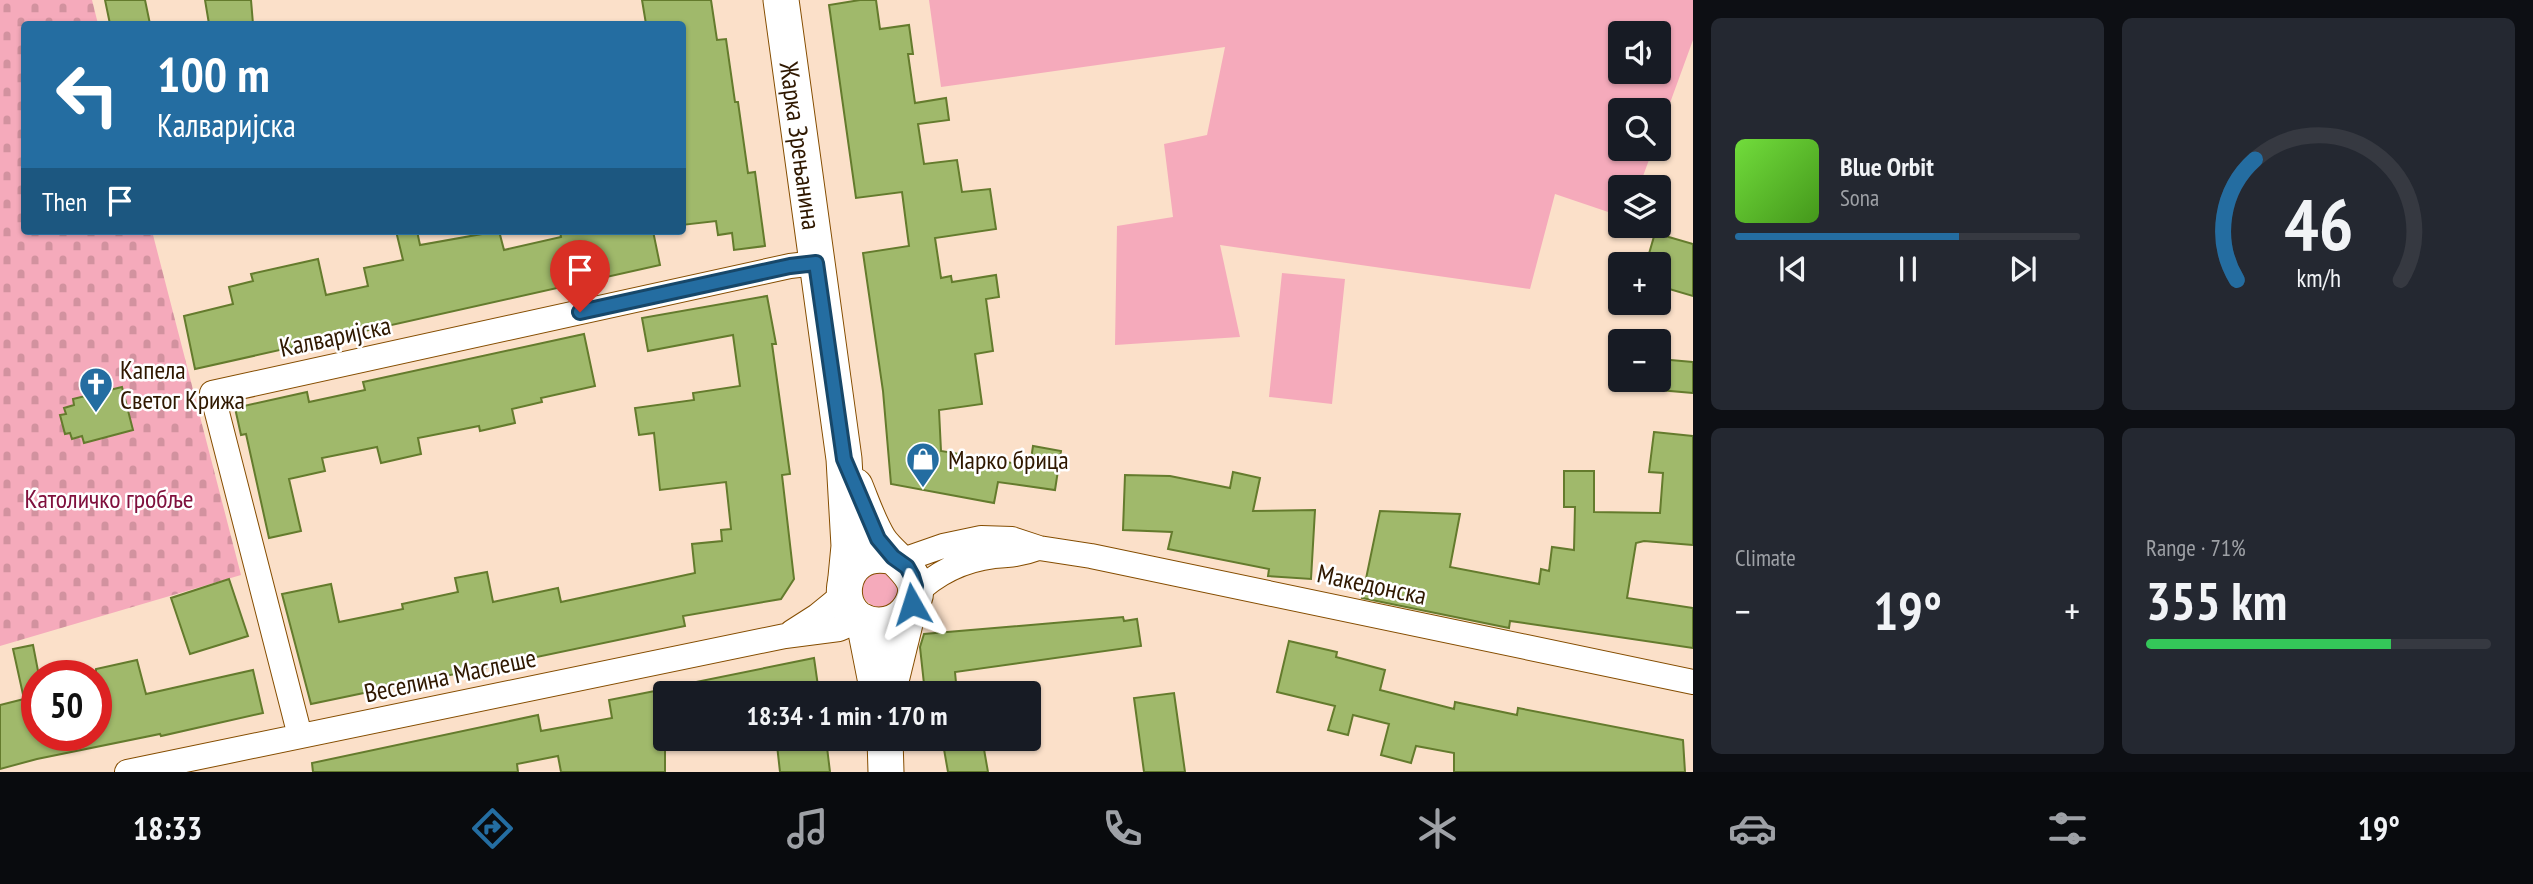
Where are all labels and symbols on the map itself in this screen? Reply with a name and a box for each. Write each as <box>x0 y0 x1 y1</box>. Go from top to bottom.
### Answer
street label: Жарка Зрењанина <box>773 59 829 232</box>
pin <box>550 240 610 312</box>
street label: Калваријска <box>276 308 394 364</box>
place label: Капела Светог Крижа <box>120 353 245 416</box>
church icon: Капела Светог Крижа <box>77 365 115 414</box>
shop icon: Марко брица <box>904 440 942 489</box>
place label: Марко брица <box>948 443 1069 476</box>
park label: Католичко гробље <box>25 482 193 515</box>
street label: Македонска <box>1314 556 1430 612</box>
position arrow <box>875 567 949 641</box>
street label: Веселина Маслеше <box>361 641 539 709</box>
speed limit sign: 50 <box>21 660 112 751</box>

